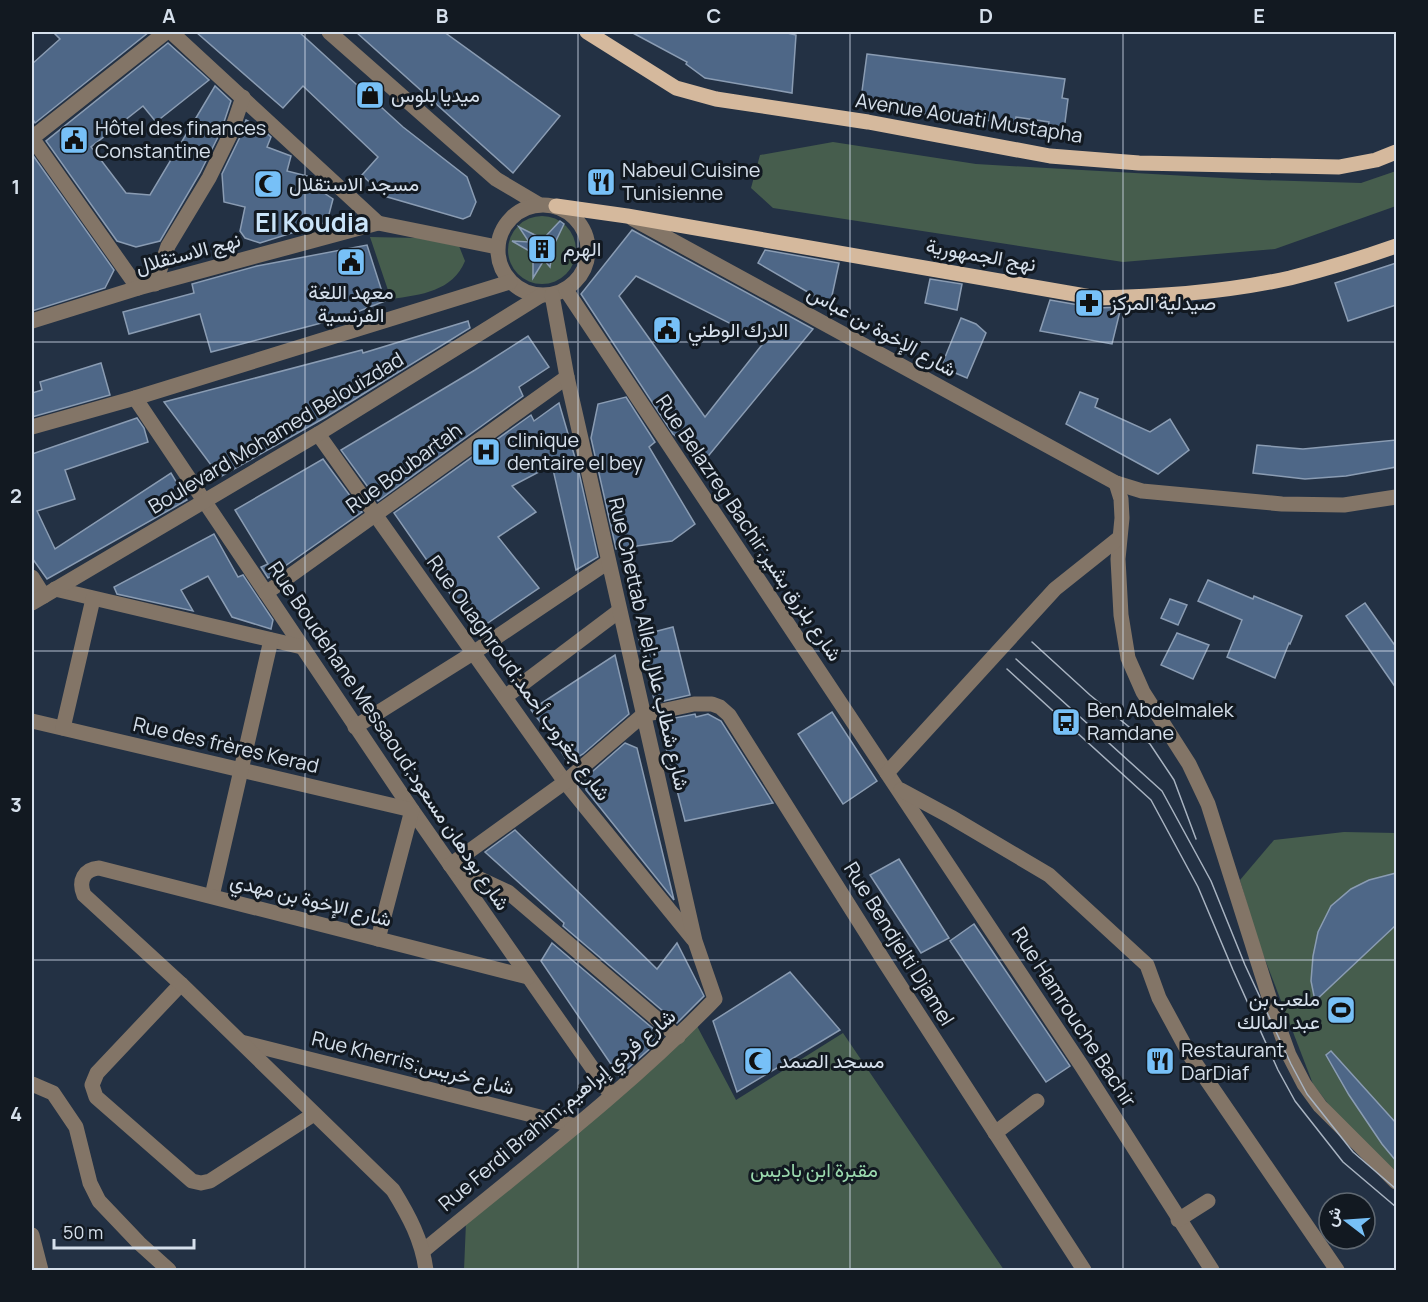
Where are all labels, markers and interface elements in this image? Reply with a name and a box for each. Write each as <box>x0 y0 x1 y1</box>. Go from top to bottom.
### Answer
text: A <box>162 2 176 29</box>
text: B <box>436 2 449 29</box>
text: C <box>707 2 721 29</box>
text: D <box>979 2 993 29</box>
text: E <box>1253 2 1265 29</box>
shop icon: ميديا بلوس <box>354 79 386 111</box>
place label: ميديا بلوس <box>391 81 480 108</box>
street label: Avenue Aouati Mustapha <box>853 86 1085 149</box>
place label: Hôtel des finances Constantine <box>95 114 266 164</box>
public building icon: Hôtel des finances Constantine <box>58 124 90 156</box>
place label: Nabeul Cuisine Tunisienne <box>622 156 760 206</box>
restaurant icon: Nabeul Cuisine Tunisienne <box>585 166 617 198</box>
mosque icon: مسجد الاستقلال <box>252 168 284 200</box>
place label: مسجد الاستقلال <box>289 170 419 197</box>
text: 1 <box>12 173 20 200</box>
district label: El Koudia <box>255 204 369 240</box>
street label: نهج الاستقلال <box>132 226 244 280</box>
street label: نهج الجمهورية <box>924 232 1038 278</box>
building icon: الهرم <box>526 233 558 265</box>
place label: الهرم <box>563 235 601 262</box>
public building icon: معهد اللغة الفرنسية <box>335 246 367 278</box>
place label: معهد اللغة الفرنسية <box>308 278 394 328</box>
street label: شارع الإخوة بن عباس <box>802 278 962 384</box>
pharmacy icon: صيدلية المركز <box>1073 287 1105 319</box>
place label: صيدلية المركز <box>1109 289 1216 316</box>
public building icon: الدرك الوطني <box>651 314 683 346</box>
place label: الدرك الوطني <box>688 316 788 347</box>
street label: Boulevard Mohamed Belouizdad <box>143 346 408 520</box>
street label: Rue Belazreg Bachir;شارع بلزرق بشير <box>649 389 849 667</box>
street label: Rue Boubartah <box>340 416 467 519</box>
place label: clinique dentaire el bey <box>507 426 643 476</box>
hospital icon: clinique dentaire el bey <box>470 436 502 468</box>
text: 2 <box>10 482 22 509</box>
street label: Rue Chettab Allel;شارع شطاب علال <box>602 495 696 793</box>
street label: Rue Ouaghroud;شارع جغروب أحمد <box>420 550 618 806</box>
street label: Rue Boudehane Messaoud;شارع بودهان مسعود <box>261 556 517 916</box>
place label: Ben Abdelmalek Ramdane <box>1087 696 1235 746</box>
bus stop icon: Ben Abdelmalek Ramdane <box>1050 706 1082 738</box>
street label: Rue des frères Kerad <box>131 710 322 779</box>
text: 3 <box>10 791 22 818</box>
street label: Rue Bendjelti Djamel <box>838 857 961 1031</box>
street label: شارع الإخوة بن مهدي <box>227 866 395 937</box>
street label: Rue Hamrouche Bachir <box>1006 922 1143 1112</box>
place label: ملعب بن عبد المالك <box>1237 985 1320 1035</box>
sports icon: ملعب بن عبد المالك <box>1325 994 1357 1026</box>
street label: Rue Ferdi Brahim;شارع فردي إبراهيم <box>432 1002 683 1220</box>
street label: Rue Kherris;شارع خريس <box>309 1024 517 1102</box>
place label: Restaurant DarDiaf <box>1181 1036 1285 1086</box>
mosque icon: مسجد الصمد <box>742 1045 774 1077</box>
restaurant icon: Restaurant DarDiaf <box>1144 1045 1176 1077</box>
place label: مسجد الصمد <box>779 1047 885 1074</box>
text: 4 <box>10 1100 22 1127</box>
park label: مقبرة ابن باديس <box>750 1156 878 1183</box>
north arrow <box>1317 1191 1377 1251</box>
text: ش <box>1319 1204 1346 1229</box>
scale bar <box>54 1212 194 1250</box>
text: 50 m <box>63 1220 103 1244</box>

